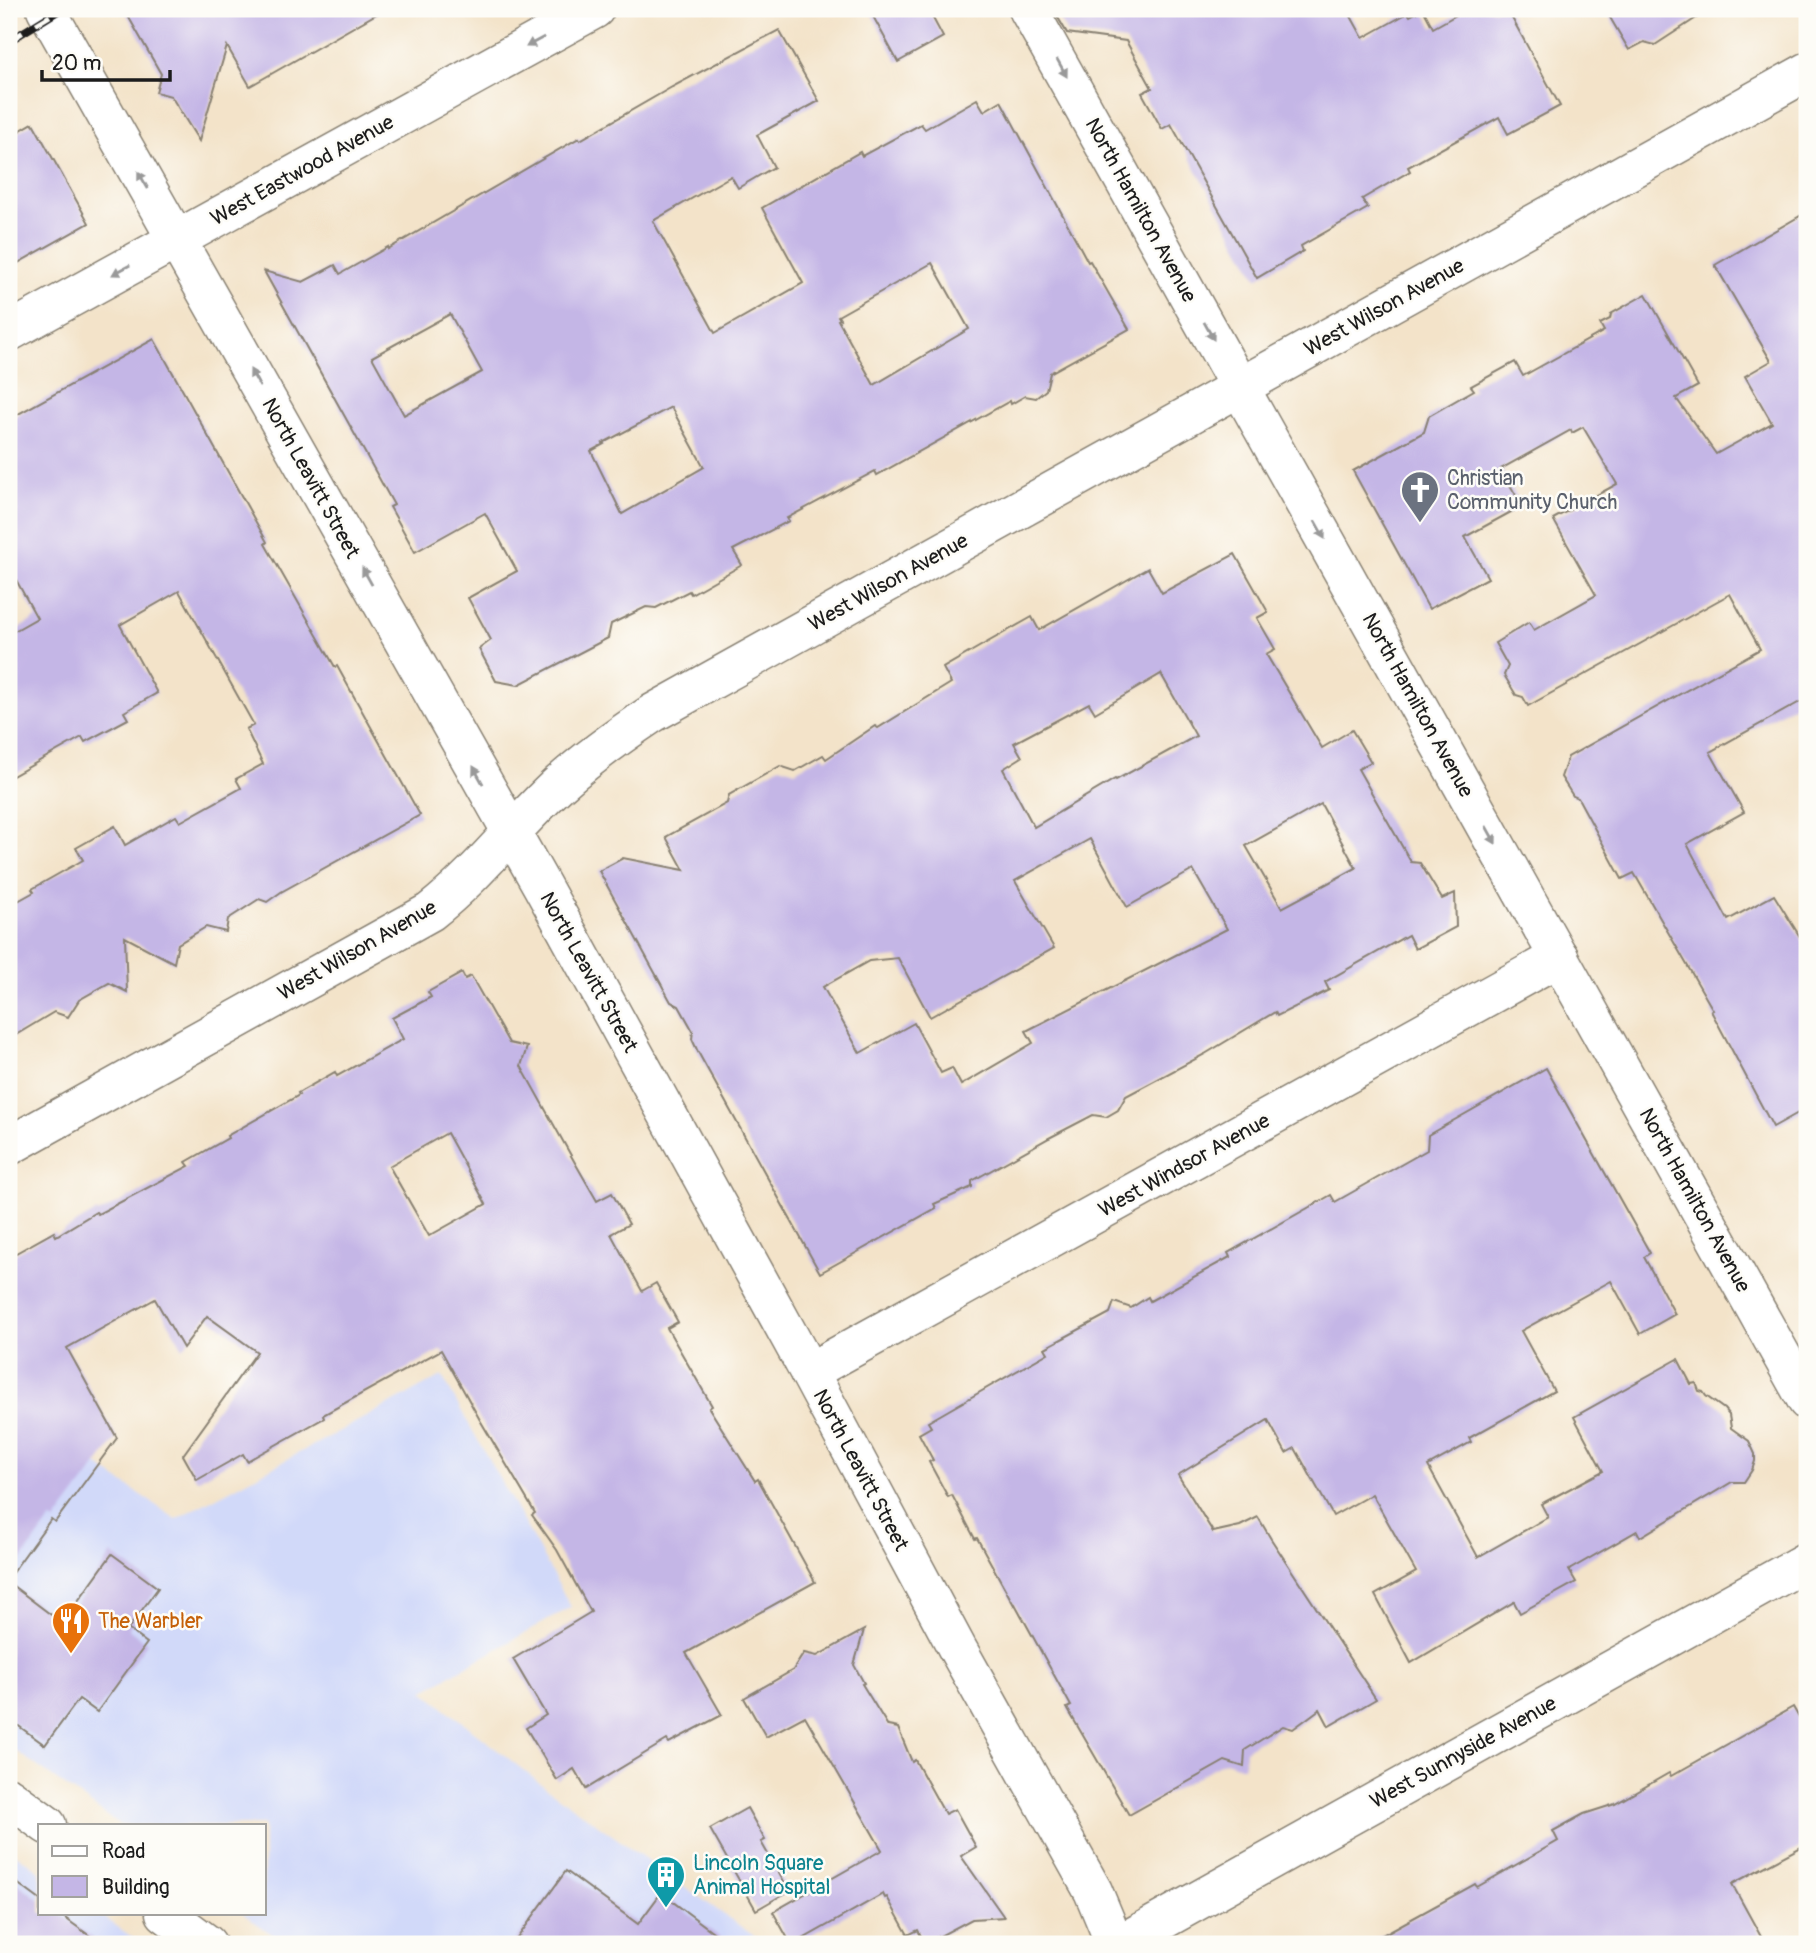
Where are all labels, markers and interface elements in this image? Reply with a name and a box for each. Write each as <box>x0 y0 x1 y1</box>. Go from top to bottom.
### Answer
one-way arrow <box>525 36 545 48</box>
scale bar <box>42 38 170 82</box>
text: 20 m <box>52 50 101 77</box>
one-way arrow <box>1055 59 1067 79</box>
street label: West Eastwood Avenue <box>206 109 399 232</box>
street label: North Hamilton Avenue <box>1079 113 1203 308</box>
one-way arrow <box>137 170 149 190</box>
street label: West Wilson Avenue <box>1299 252 1470 363</box>
one-way arrow <box>112 264 131 276</box>
one-way arrow <box>1203 321 1214 341</box>
one-way arrow <box>249 368 261 388</box>
street label: North Leavitt Street <box>255 393 366 564</box>
place label: Christian Community Church <box>1447 465 1617 516</box>
church icon: Christian Community Church <box>1399 469 1441 524</box>
one-way arrow <box>1314 520 1326 539</box>
street label: West Wilson Avenue <box>803 527 974 638</box>
one-way arrow <box>361 567 373 586</box>
street label: North Hamilton Avenue <box>1356 608 1480 803</box>
one-way arrow <box>472 765 484 784</box>
one-way arrow <box>1485 825 1497 845</box>
street label: North Leavitt Street <box>533 887 644 1058</box>
street label: West Wilson Avenue <box>273 894 442 1007</box>
street label: North Hamilton Avenue <box>1633 1103 1757 1298</box>
street label: West Windsor Avenue <box>1094 1107 1275 1224</box>
street label: North Leavitt Street <box>807 1385 915 1556</box>
restaurant icon: The Warbler <box>50 1600 92 1655</box>
place label: The Warbler <box>98 1608 203 1635</box>
street label: West Sunnyside Avenue <box>1365 1690 1562 1815</box>
legend <box>38 1824 266 1914</box>
text: Road <box>102 1838 146 1865</box>
place label: Lincoln Square Animal Hospital <box>693 1850 831 1901</box>
building icon: Lincoln Square Animal Hospital <box>645 1854 687 1909</box>
text: Building <box>102 1874 169 1901</box>

